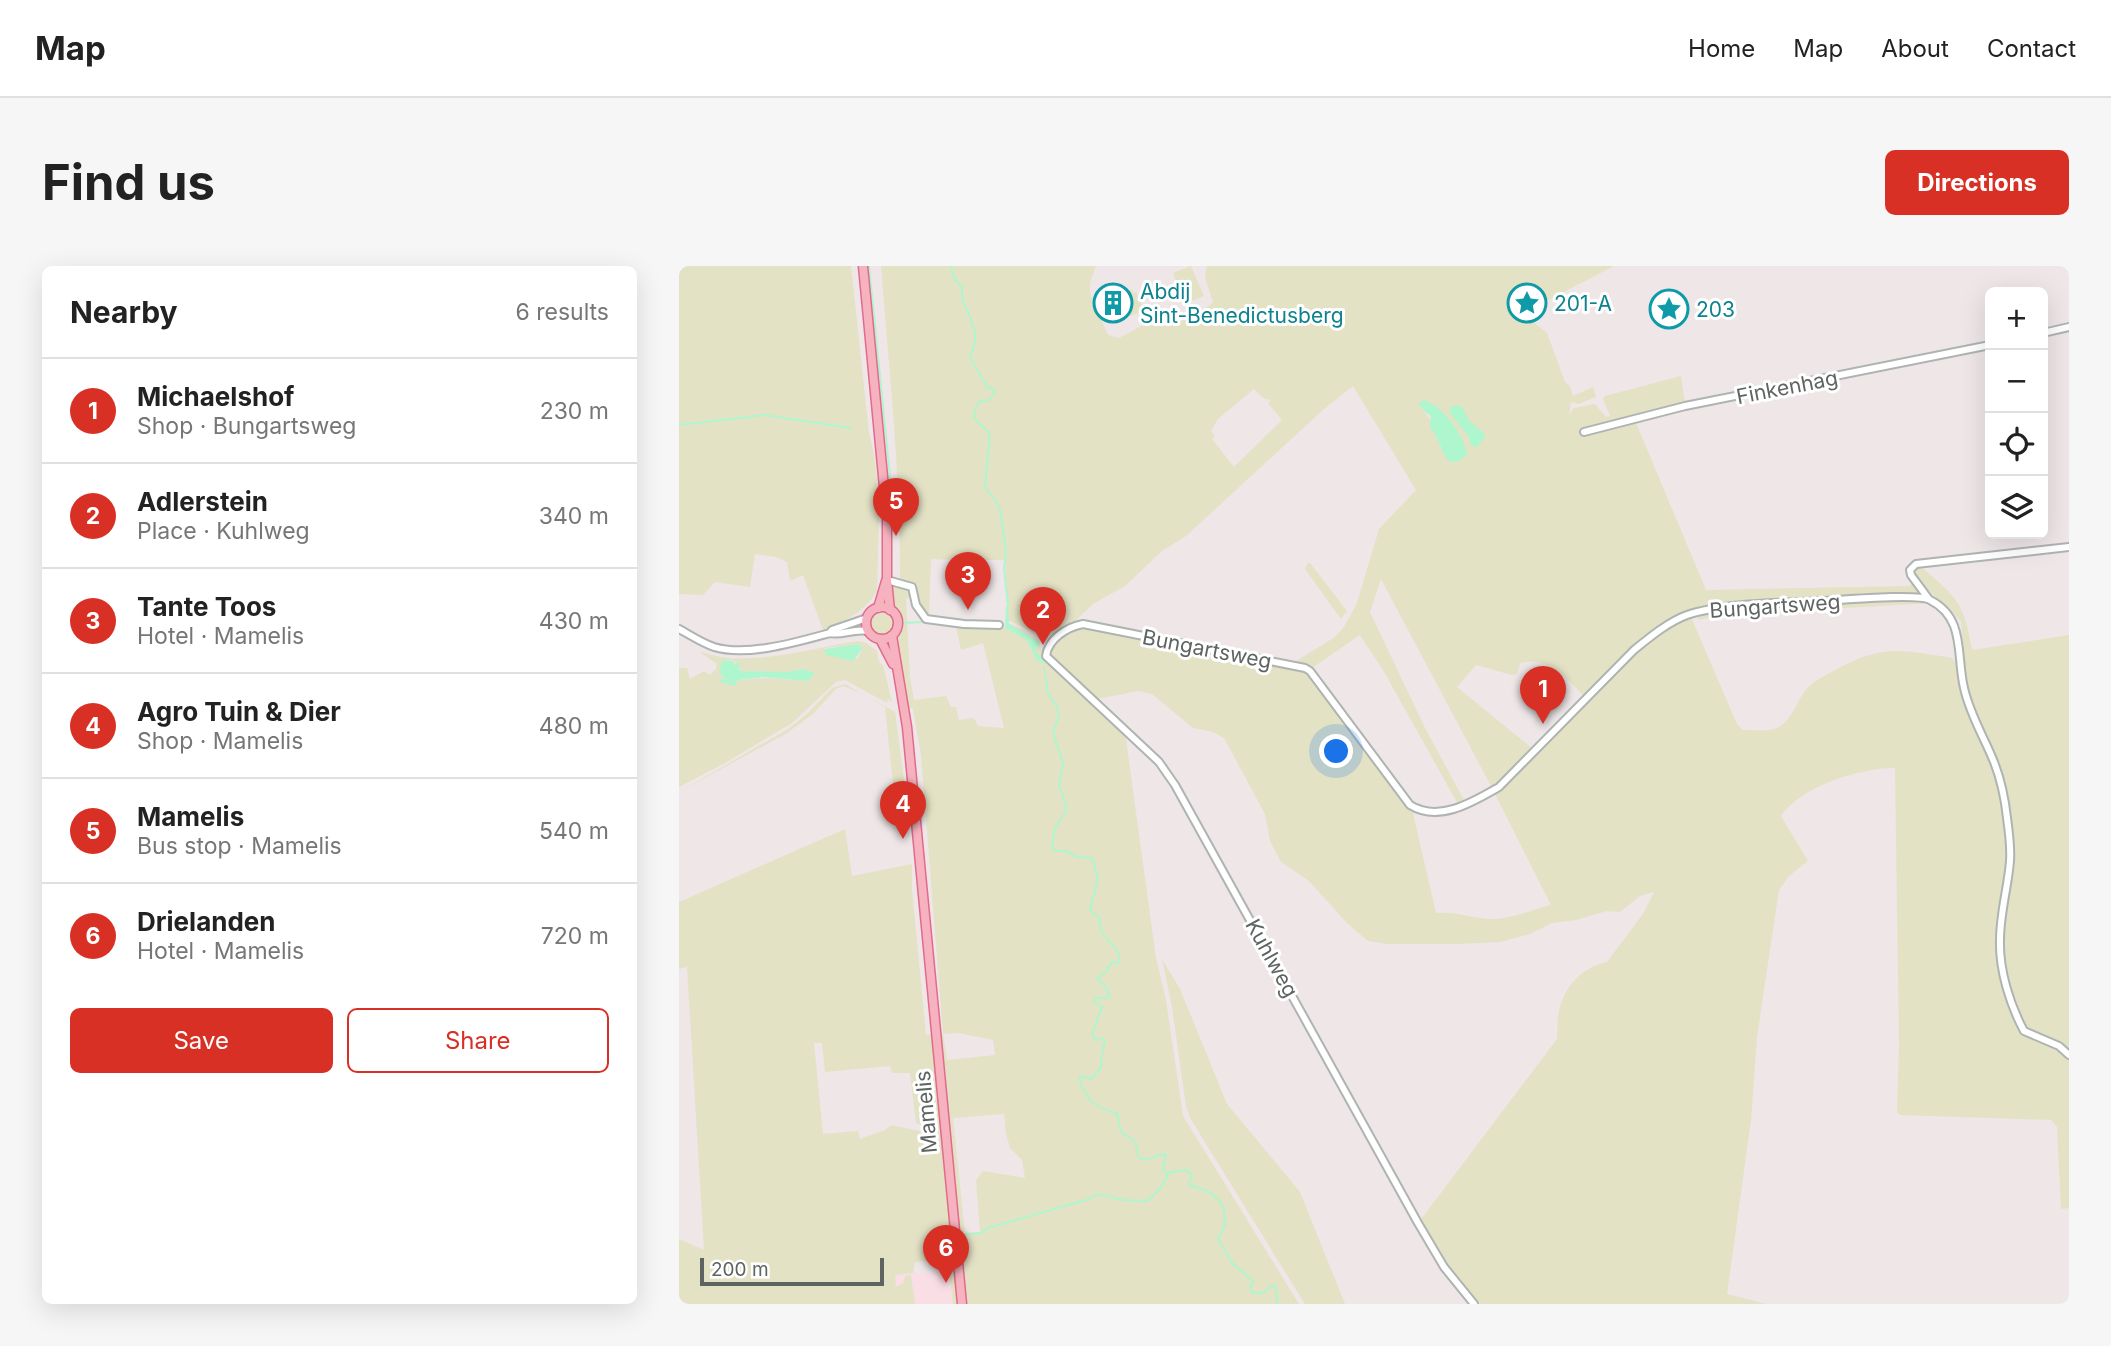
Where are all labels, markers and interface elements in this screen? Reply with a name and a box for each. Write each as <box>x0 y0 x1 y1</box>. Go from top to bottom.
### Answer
text: Map <box>35 28 106 68</box>
text: Home <box>1688 34 1755 63</box>
text: Map <box>1793 34 1843 63</box>
text: About <box>1881 34 1949 63</box>
text: Contact <box>1987 34 2076 63</box>
button: Directions <box>1885 150 2069 215</box>
text: Find us <box>42 153 215 212</box>
place label: Abdij Sint-Benedictusberg <box>1140 279 1344 328</box>
building icon: Abdij Sint-Benedictusberg <box>1092 282 1134 324</box>
place icon: 201-A <box>1506 282 1548 324</box>
map controls <box>1985 287 2048 539</box>
button: + <box>1985 287 2048 350</box>
place icon: 203 <box>1648 288 1690 330</box>
place label: 201-A <box>1554 291 1612 316</box>
text: Nearby <box>70 294 178 330</box>
place label: 203 <box>1696 297 1735 322</box>
text: 6 results <box>515 298 609 326</box>
button: − <box>1985 350 2048 413</box>
street label: Finkenhag <box>1734 365 1840 409</box>
text: Michaelshof <box>137 381 294 412</box>
text: 1 <box>88 397 98 425</box>
text: 230 m <box>540 397 609 425</box>
text: Shop · Bungartsweg <box>137 412 356 440</box>
button: locate <box>1985 413 2048 476</box>
button: layers <box>1985 476 2048 539</box>
pin: 5 <box>873 478 919 536</box>
text: Adlerstein <box>137 486 268 517</box>
text: 2 <box>86 502 100 530</box>
text: 340 m <box>539 502 609 530</box>
text: Place · Kuhlweg <box>137 517 310 545</box>
pin: 3 <box>945 552 991 610</box>
pin: 2 <box>1020 587 1066 645</box>
street label: Bungartsweg <box>1709 589 1841 623</box>
text: Tante Toos <box>137 591 276 622</box>
text: 3 <box>86 607 100 635</box>
text: 430 m <box>539 607 609 635</box>
text: Hotel · Mamelis <box>137 622 304 650</box>
street label: Bungartsweg <box>1140 624 1274 674</box>
pin: 1 <box>1520 666 1566 724</box>
text: Agro Tuin & Dier <box>137 696 341 727</box>
text: 4 <box>85 712 101 740</box>
text: 480 m <box>539 712 609 740</box>
text: Shop · Mamelis <box>137 727 303 755</box>
your location <box>1319 734 1353 768</box>
pin: 4 <box>880 781 926 839</box>
text: Mamelis <box>137 801 244 832</box>
text: 5 <box>86 817 100 845</box>
text: 540 m <box>539 817 609 845</box>
text: Bus stop · Mamelis <box>137 832 342 860</box>
text: Drielanden <box>137 906 275 937</box>
street label: Kuhlweg <box>1240 915 1304 1001</box>
text: 6 <box>86 922 100 950</box>
text: 720 m <box>541 922 609 950</box>
text: Hotel · Mamelis <box>137 937 304 965</box>
button: Save <box>70 1008 333 1073</box>
button: Share <box>347 1008 609 1073</box>
street label: Mamelis <box>910 1070 942 1154</box>
pin: 6 <box>923 1225 969 1283</box>
scale bar <box>700 1255 884 1287</box>
text: 200 m <box>711 1258 769 1281</box>

